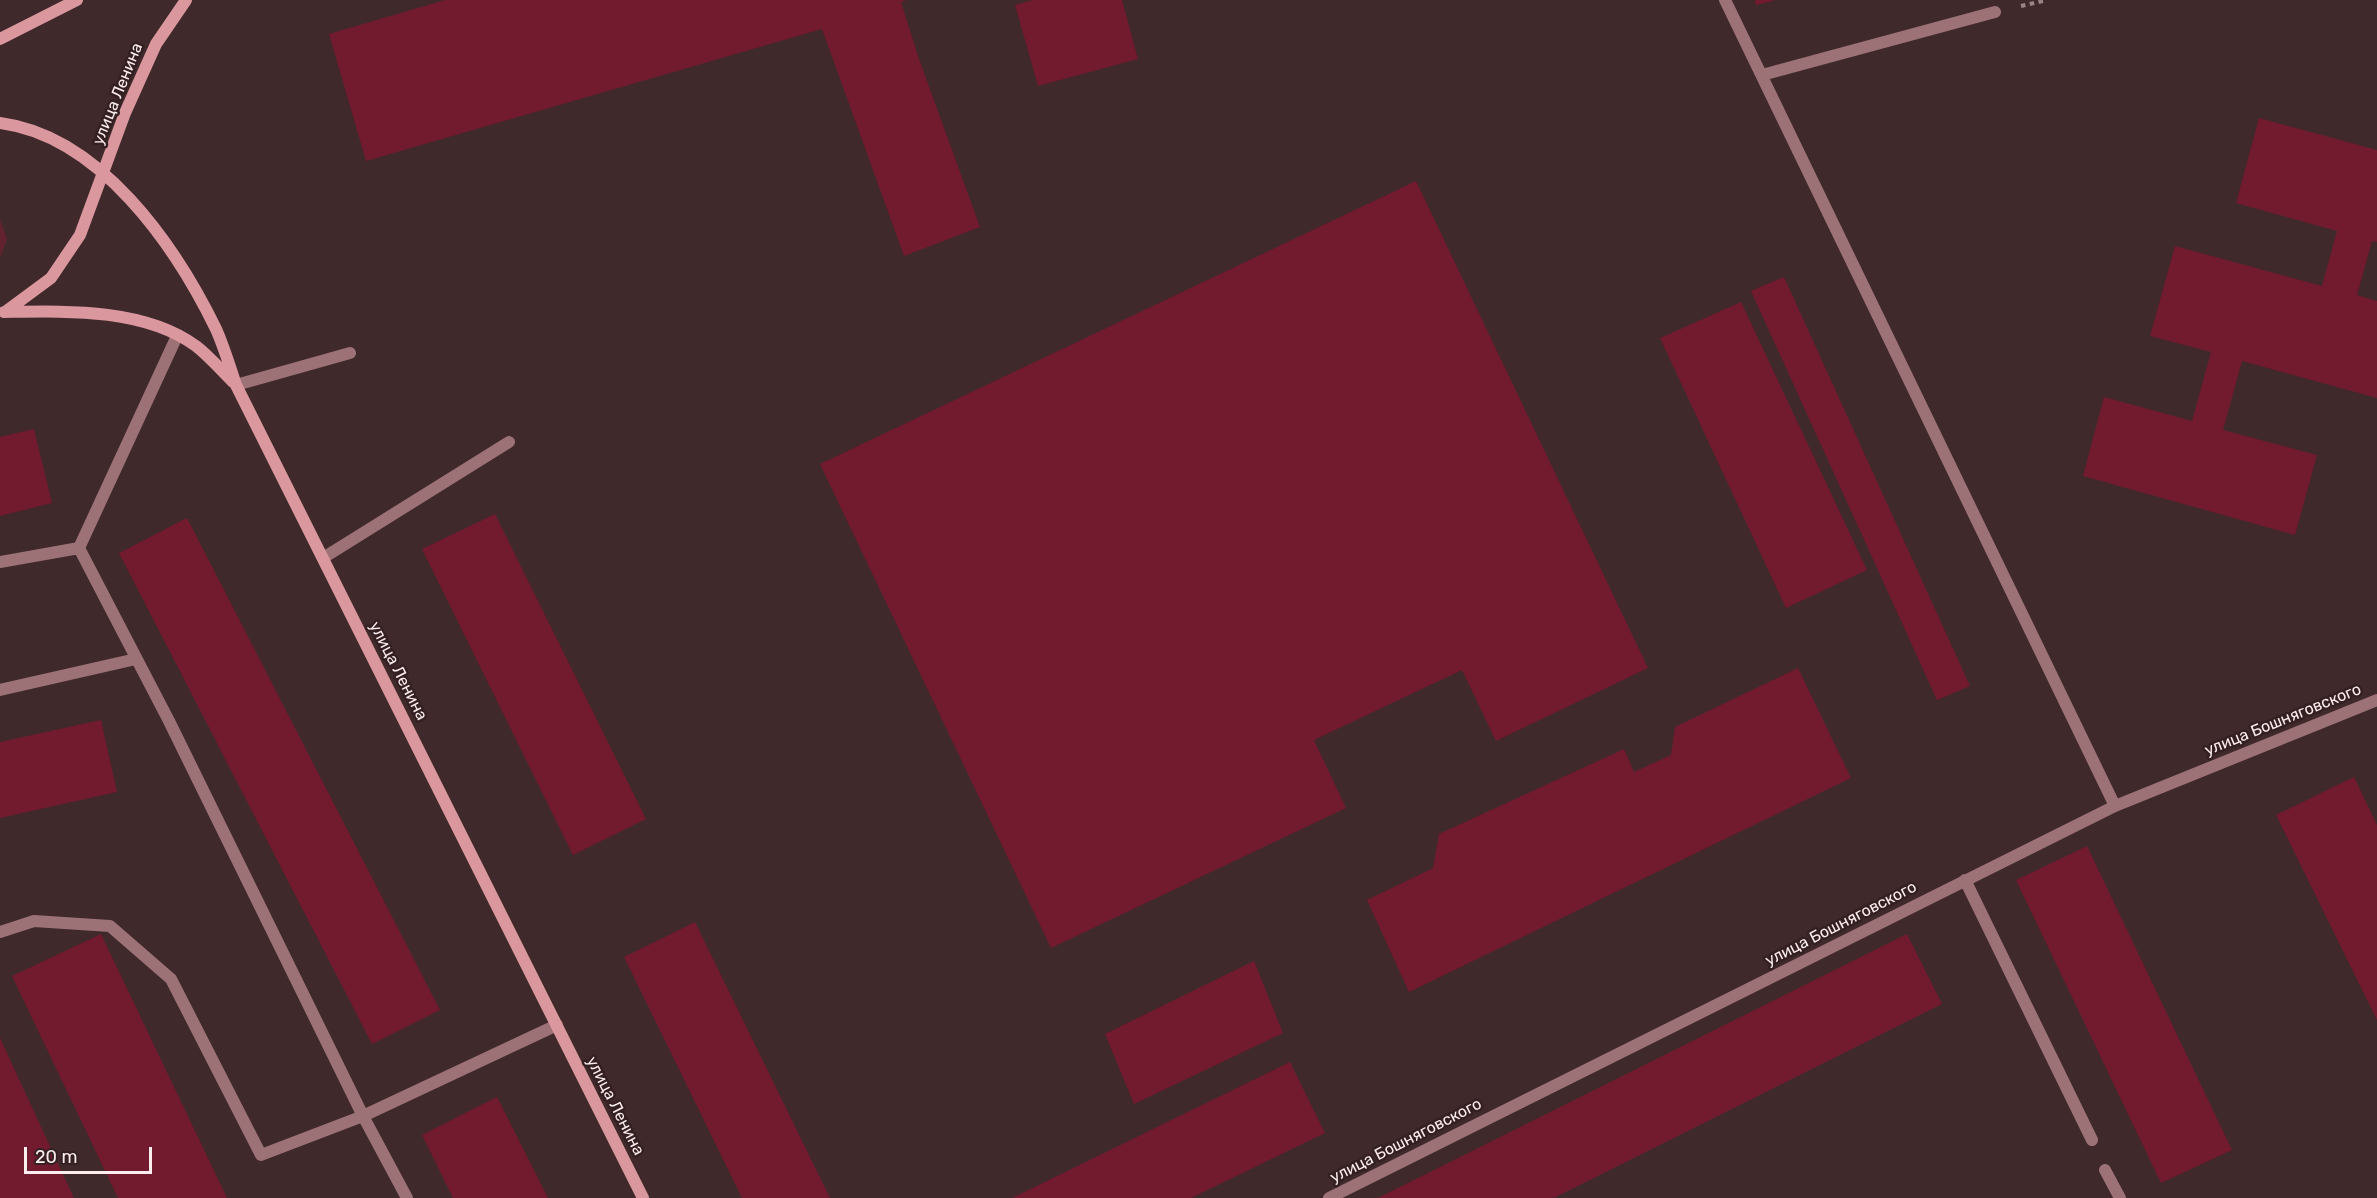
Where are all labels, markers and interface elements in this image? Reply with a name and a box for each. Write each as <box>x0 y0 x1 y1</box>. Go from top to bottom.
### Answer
street label: улица Ленина <box>89 40 147 148</box>
street label: улица Ленина <box>365 618 431 724</box>
street label: улица Бошняговского <box>2202 680 2364 760</box>
street label: улица Бошняговского <box>1762 877 1920 971</box>
street label: улица Ленина <box>582 1053 648 1159</box>
street label: улица Бошняговского <box>1327 1094 1485 1188</box>
scale bar <box>27 1135 154 1173</box>
text: 20 m <box>35 1146 77 1168</box>

